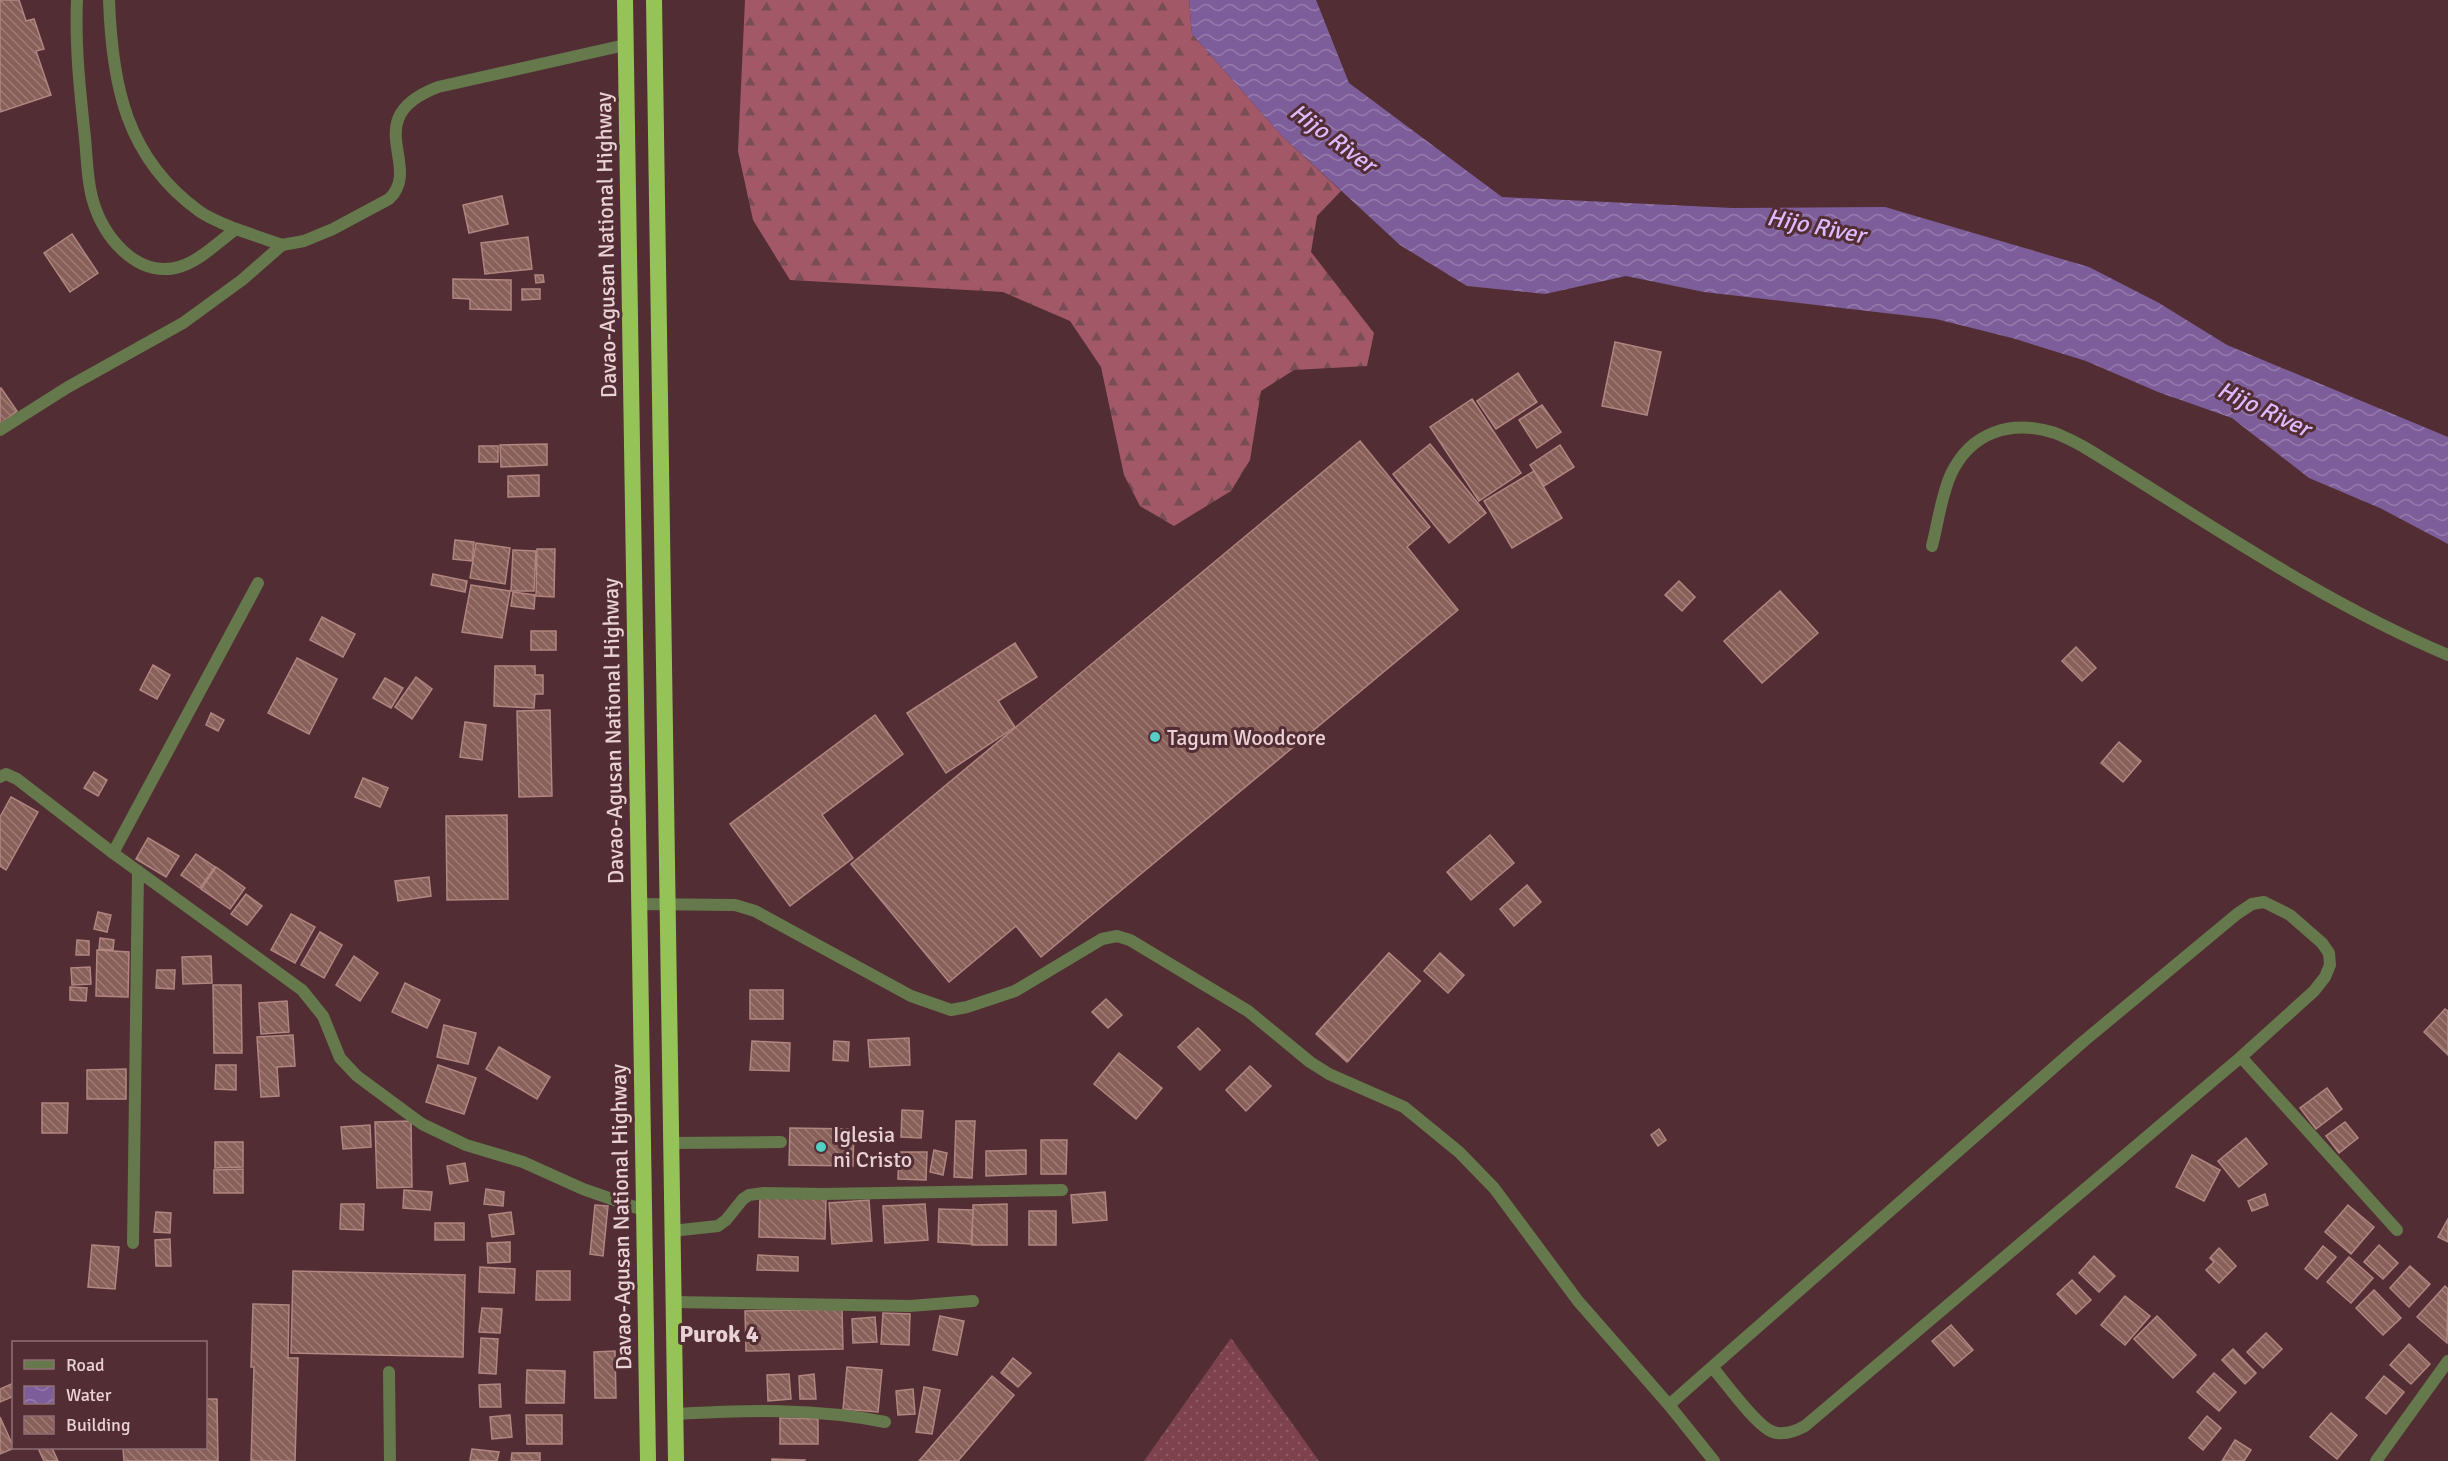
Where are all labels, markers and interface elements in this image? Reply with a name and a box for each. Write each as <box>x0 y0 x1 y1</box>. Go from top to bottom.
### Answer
street label: Davao-Agusan National Highway <box>590 91 622 398</box>
water label: Hijo River <box>1284 97 1385 181</box>
water label: Hijo River <box>1764 202 1871 251</box>
water label: Hijo River <box>2213 374 2318 445</box>
street label: Davao-Agusan National Highway <box>597 577 629 884</box>
place label: Tagum Woodcore <box>1167 724 1326 751</box>
marker: Tagum Woodcore <box>1148 730 1162 744</box>
street label: Davao-Agusan National Highway <box>605 1063 637 1370</box>
place label: Iglesia ni Cristo <box>833 1121 912 1173</box>
marker: Iglesia ni Cristo <box>814 1140 828 1154</box>
district label: Purok 4 <box>679 1319 759 1349</box>
legend <box>12 1341 207 1449</box>
text: Road <box>66 1354 105 1376</box>
text: Water <box>66 1384 112 1406</box>
text: Building <box>66 1414 130 1436</box>

